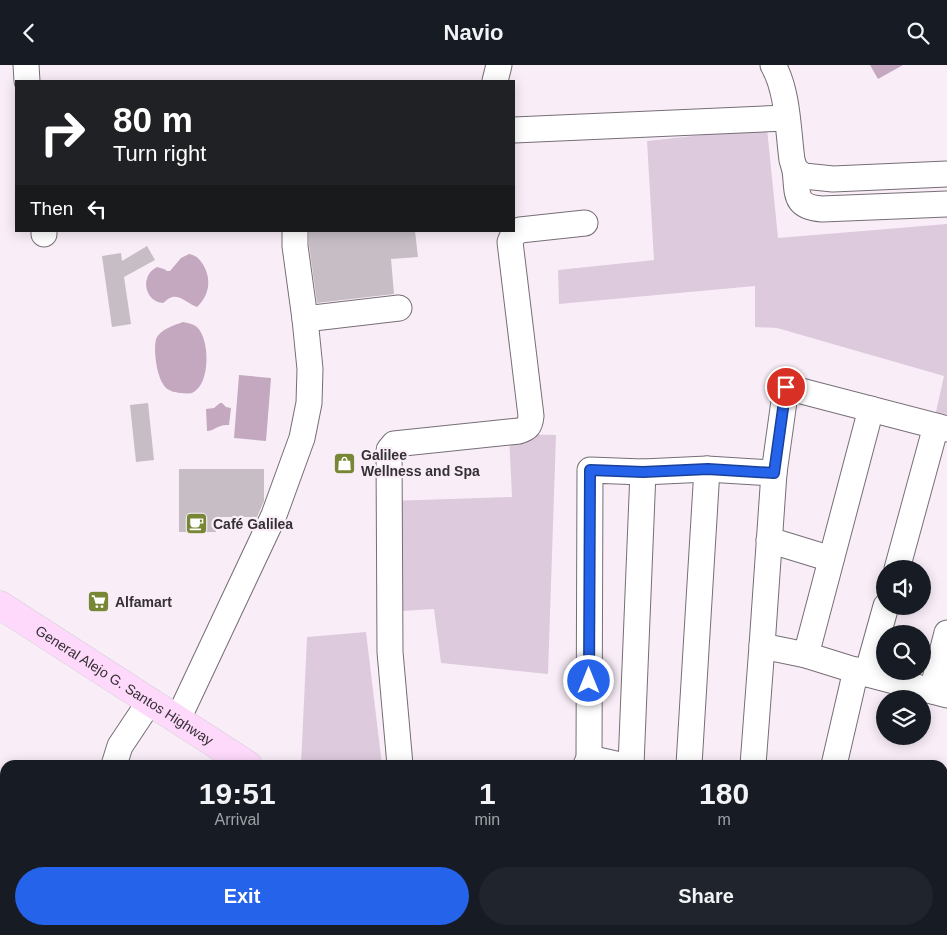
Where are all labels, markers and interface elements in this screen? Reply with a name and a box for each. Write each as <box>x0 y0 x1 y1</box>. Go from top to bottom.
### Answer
icon: back <box>15 19 43 47</box>
icon: search <box>904 19 932 47</box>
text: Navio <box>444 20 503 45</box>
icon: right <box>30 100 95 165</box>
text: 80 m <box>113 100 193 139</box>
text: Turn right <box>113 141 206 166</box>
icon: left <box>83 195 111 223</box>
text: Then <box>30 198 73 219</box>
pin <box>765 366 807 408</box>
icon: arrive <box>772 373 800 401</box>
place label: Galilee Wellness and Spa <box>361 447 480 479</box>
shop icon: Galilee Wellness and Spa <box>333 451 357 475</box>
cafe icon: Café Galilea <box>185 512 209 536</box>
place label: Café Galilea <box>213 516 293 532</box>
map controls <box>876 560 931 745</box>
button: sound <box>876 560 931 615</box>
supermarket icon: Alfamart <box>87 590 111 614</box>
place label: Alfamart <box>115 594 172 610</box>
street label: General Alejo G. Santos Highway <box>33 622 216 748</box>
button: search <box>876 625 931 680</box>
position arrow <box>562 654 614 706</box>
button: layers <box>876 690 931 745</box>
text: 19:51 <box>199 777 276 810</box>
text: 1 <box>479 777 496 810</box>
text: 180 <box>699 777 749 810</box>
text: Arrival <box>215 811 260 828</box>
text: min <box>474 811 500 828</box>
text: m <box>717 811 731 828</box>
button: Exit <box>15 867 469 925</box>
button: Share <box>479 867 933 925</box>

